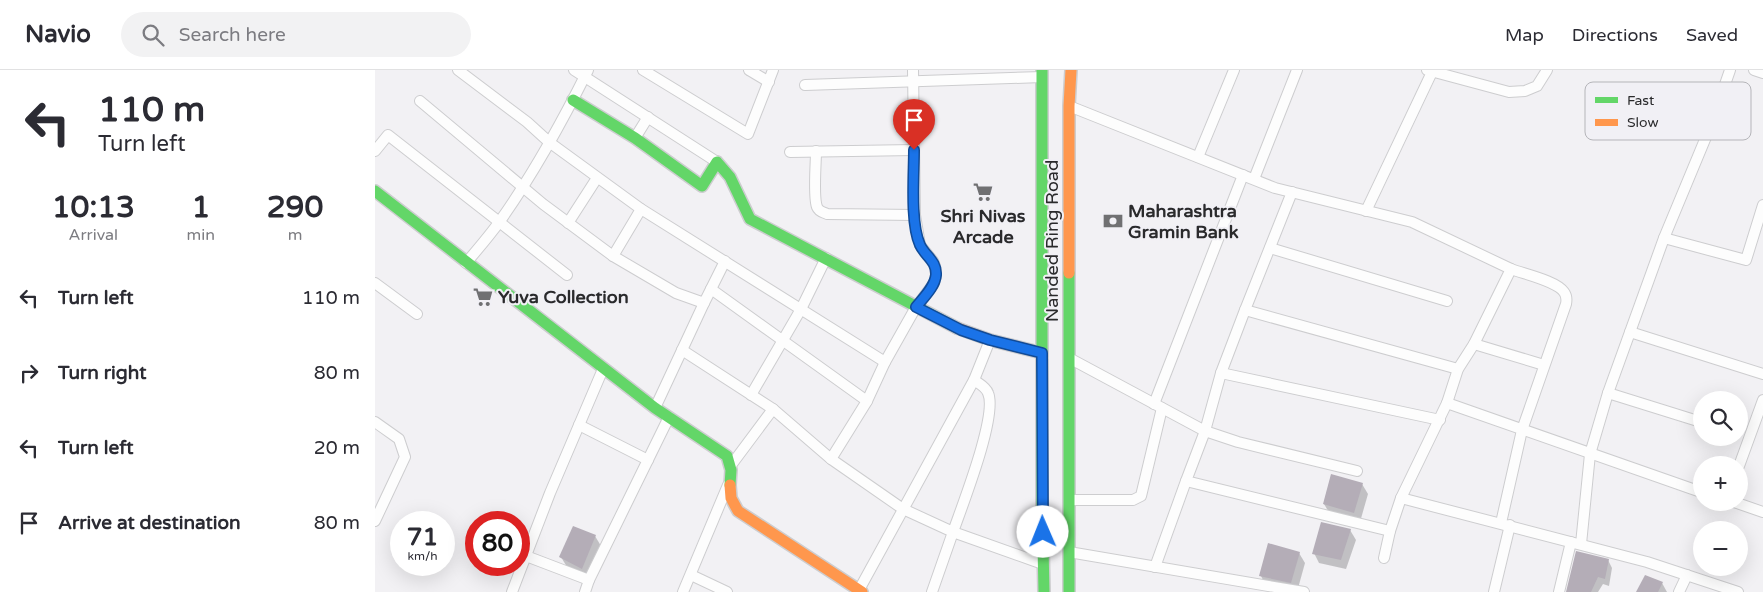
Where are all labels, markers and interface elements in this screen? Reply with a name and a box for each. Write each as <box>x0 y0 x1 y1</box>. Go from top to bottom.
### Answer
search box <box>121 12 471 57</box>
text: Navio <box>25 20 91 49</box>
icon: search <box>139 21 167 49</box>
text: Search here <box>179 24 286 46</box>
text: Map <box>1505 24 1544 46</box>
text: Directions <box>1572 24 1658 46</box>
text: Saved <box>1686 24 1738 46</box>
legend <box>1585 82 1751 140</box>
text: 110 m <box>98 89 205 131</box>
icon: left <box>15 90 80 155</box>
text: Fast <box>1627 92 1655 109</box>
pin <box>893 99 935 150</box>
icon: arrive <box>900 106 928 134</box>
text: Slow <box>1627 114 1659 131</box>
text: Turn left <box>98 131 186 157</box>
street label: Nanded Ring Road <box>1041 160 1063 322</box>
supermarket icon: Shri Nivas Arcade <box>972 181 994 203</box>
text: 10:13 <box>52 189 135 226</box>
text: 1 <box>191 189 210 226</box>
text: 290 <box>267 189 323 226</box>
place label: Maharashtra Gramin Bank <box>1128 200 1239 243</box>
place label: Shri Nivas Arcade <box>941 205 1026 248</box>
bank icon: Maharashtra Gramin Bank <box>1102 210 1124 232</box>
text: Arrival <box>69 225 118 245</box>
text: min <box>187 225 215 245</box>
text: m <box>288 225 302 245</box>
icon: left <box>15 284 43 312</box>
supermarket icon: Yuva Collection <box>472 286 494 308</box>
place label: Yuva Collection <box>498 286 629 308</box>
text: Turn left <box>58 287 134 309</box>
text: 110 m <box>302 287 360 309</box>
icon: right <box>15 359 43 387</box>
text: Turn right <box>58 362 146 384</box>
text: 80 m <box>314 362 360 384</box>
map controls <box>1693 391 1748 576</box>
button: search <box>1693 391 1748 446</box>
icon: left <box>15 434 43 462</box>
text: Turn left <box>58 437 134 459</box>
text: 20 m <box>314 437 360 459</box>
button: + <box>1693 456 1748 511</box>
position arrow <box>1016 505 1068 557</box>
icon: arrive <box>15 509 43 537</box>
speed limit sign: 80 <box>465 511 530 576</box>
text: Arrive at destination <box>58 512 241 534</box>
text: 80 m <box>314 512 360 534</box>
button: − <box>1693 521 1748 576</box>
text: 71 <box>407 522 438 552</box>
text: km/h <box>407 549 438 563</box>

